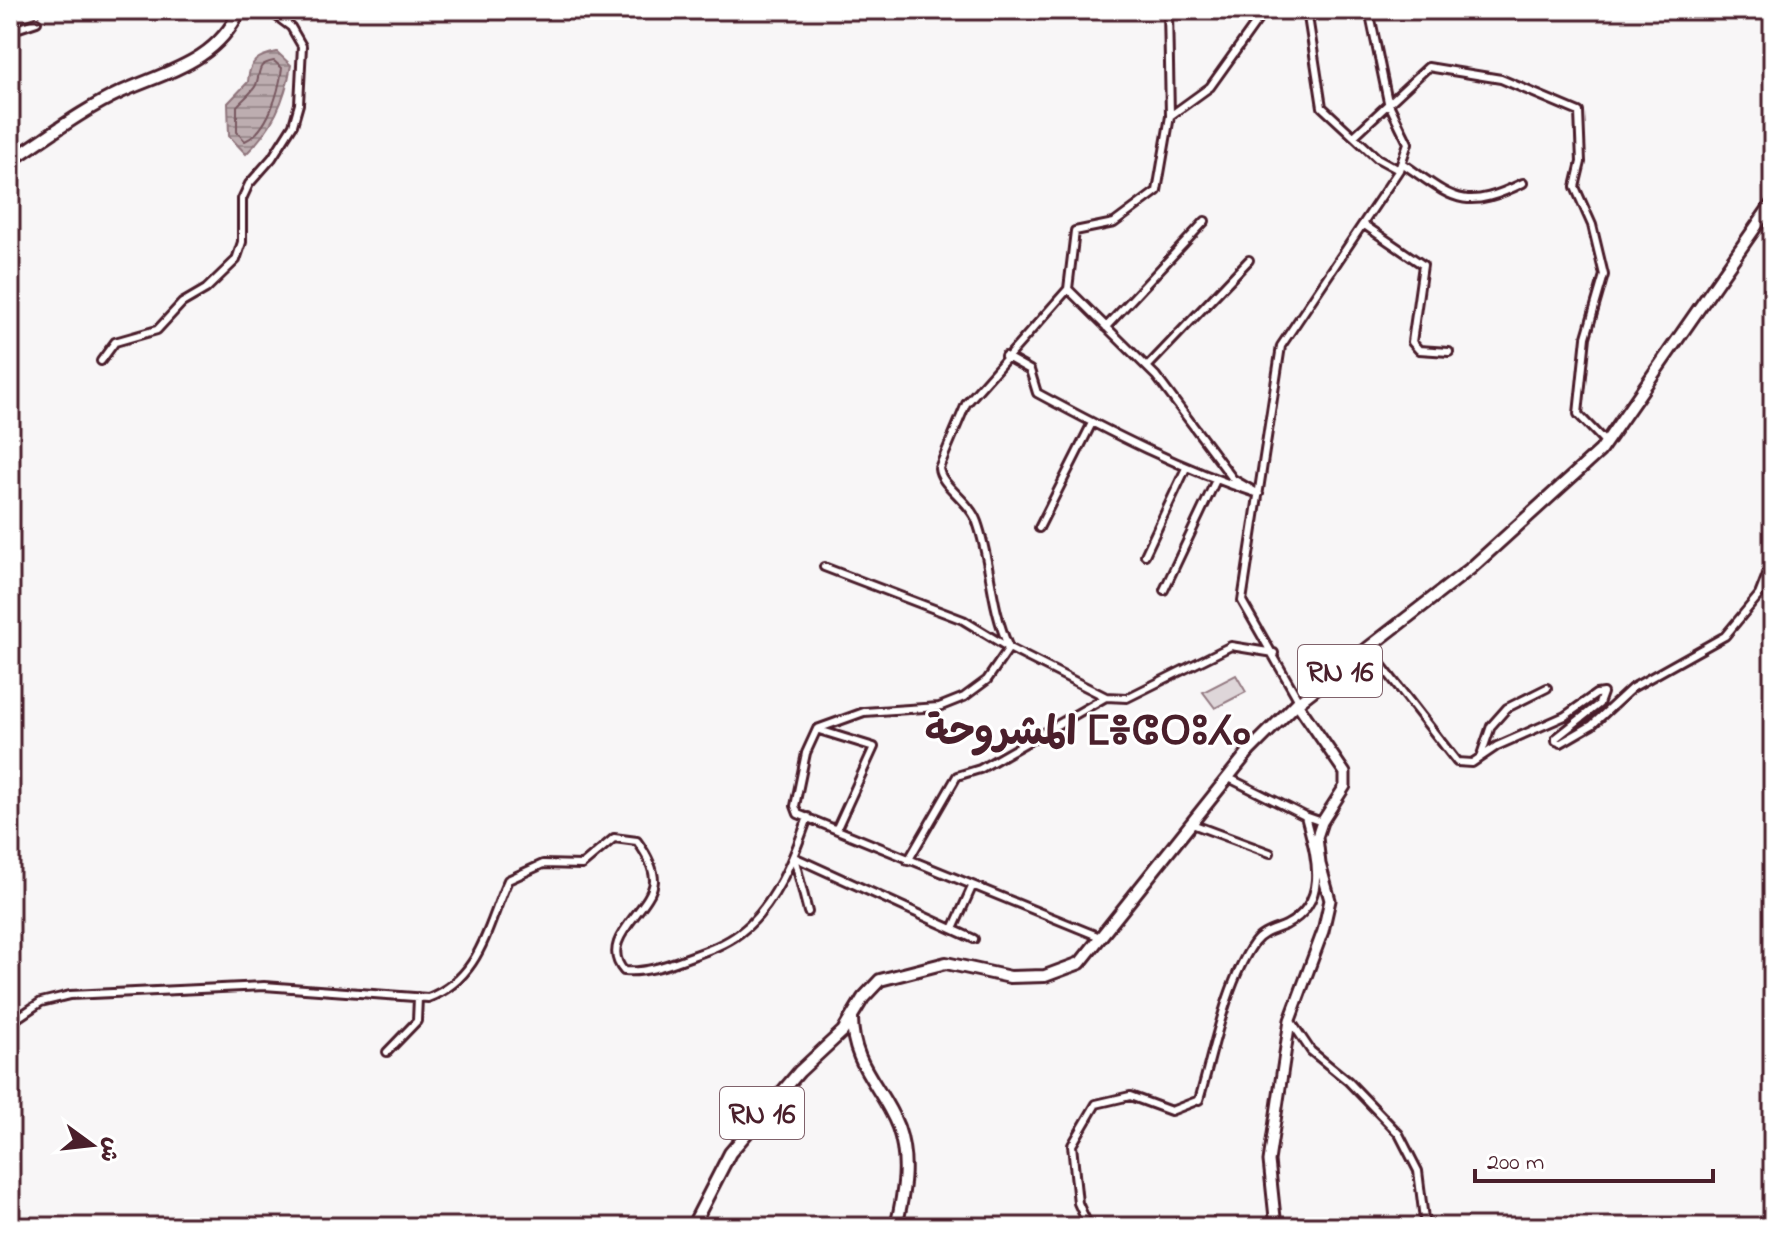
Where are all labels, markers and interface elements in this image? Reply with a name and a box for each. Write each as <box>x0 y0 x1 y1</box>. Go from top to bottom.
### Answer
road number: RN 16 <box>1298 645 1382 697</box>
district label: المشروحة ⵎⴻⵛⵔⵓⵃⴰ <box>925 705 1251 764</box>
road number: RN 16 <box>720 1087 804 1139</box>
north arrow <box>52 1105 132 1185</box>
scale bar <box>1475 1133 1713 1183</box>
text: ش <box>90 1134 127 1165</box>
text: 200 m <box>1487 1146 1544 1181</box>

